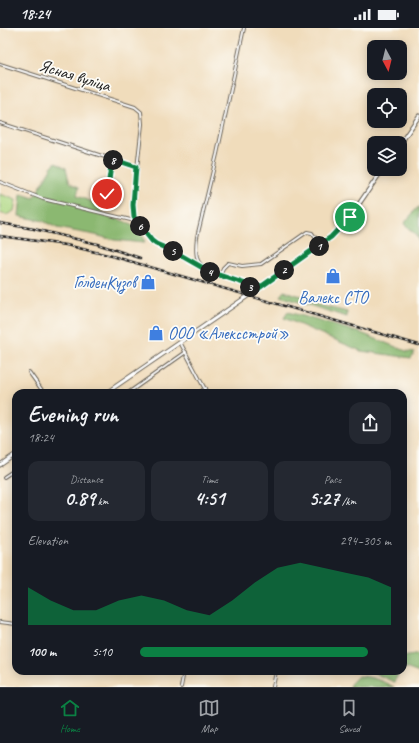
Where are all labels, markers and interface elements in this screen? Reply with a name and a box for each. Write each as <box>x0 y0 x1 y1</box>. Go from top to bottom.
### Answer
text: 18:24 <box>20 5 50 24</box>
north arrow <box>367 40 407 80</box>
map controls <box>367 40 407 176</box>
street label: Ясная вуліца <box>37 55 115 97</box>
button: locate <box>367 88 407 128</box>
button: layers <box>367 136 407 176</box>
pin: 8 <box>103 150 123 170</box>
text: 8 <box>111 153 115 167</box>
pin <box>90 177 124 211</box>
icon: check <box>96 183 118 205</box>
pin <box>333 200 367 234</box>
icon: arrive <box>339 206 361 228</box>
pin: 6 <box>130 216 150 236</box>
text: 6 <box>137 219 143 233</box>
pin: 1 <box>309 236 329 256</box>
text: 1 <box>317 239 321 253</box>
pin: 5 <box>163 241 183 261</box>
text: 5 <box>171 244 175 258</box>
pin: 2 <box>274 260 294 280</box>
pin: 4 <box>200 262 220 282</box>
text: 2 <box>282 263 286 277</box>
text: 4 <box>208 265 212 279</box>
shop icon: Валекс СТО <box>324 267 342 285</box>
place label: ГолденКузов <box>73 272 139 294</box>
shop icon: ГолденКузов <box>139 273 157 291</box>
pin: 3 <box>240 277 260 297</box>
text: 3 <box>248 280 252 294</box>
place label: Валекс СТО <box>298 287 370 308</box>
place label: ООО «Алексстрой» <box>168 323 289 344</box>
shop icon: ООО «Алексстрой» <box>147 324 165 342</box>
text: Evening run <box>28 401 118 429</box>
button: share <box>349 402 391 444</box>
text: 18:24 <box>28 430 54 446</box>
text: Distance <box>70 472 103 486</box>
text: Time <box>201 472 218 486</box>
text: Pace <box>324 472 341 486</box>
text: 0.89 <box>64 486 95 511</box>
text: 4:51 <box>194 486 225 511</box>
text: 5:27 <box>309 486 339 511</box>
text: km <box>95 494 109 508</box>
text: /km <box>339 494 356 508</box>
text: Elevation <box>28 533 68 549</box>
text: 294–305 m <box>340 533 391 549</box>
text: 100 m <box>28 644 56 660</box>
text: 5:10 <box>92 644 112 660</box>
tab: Home <box>59 697 81 735</box>
tab: Map <box>198 697 220 735</box>
tab: Saved <box>338 697 360 735</box>

